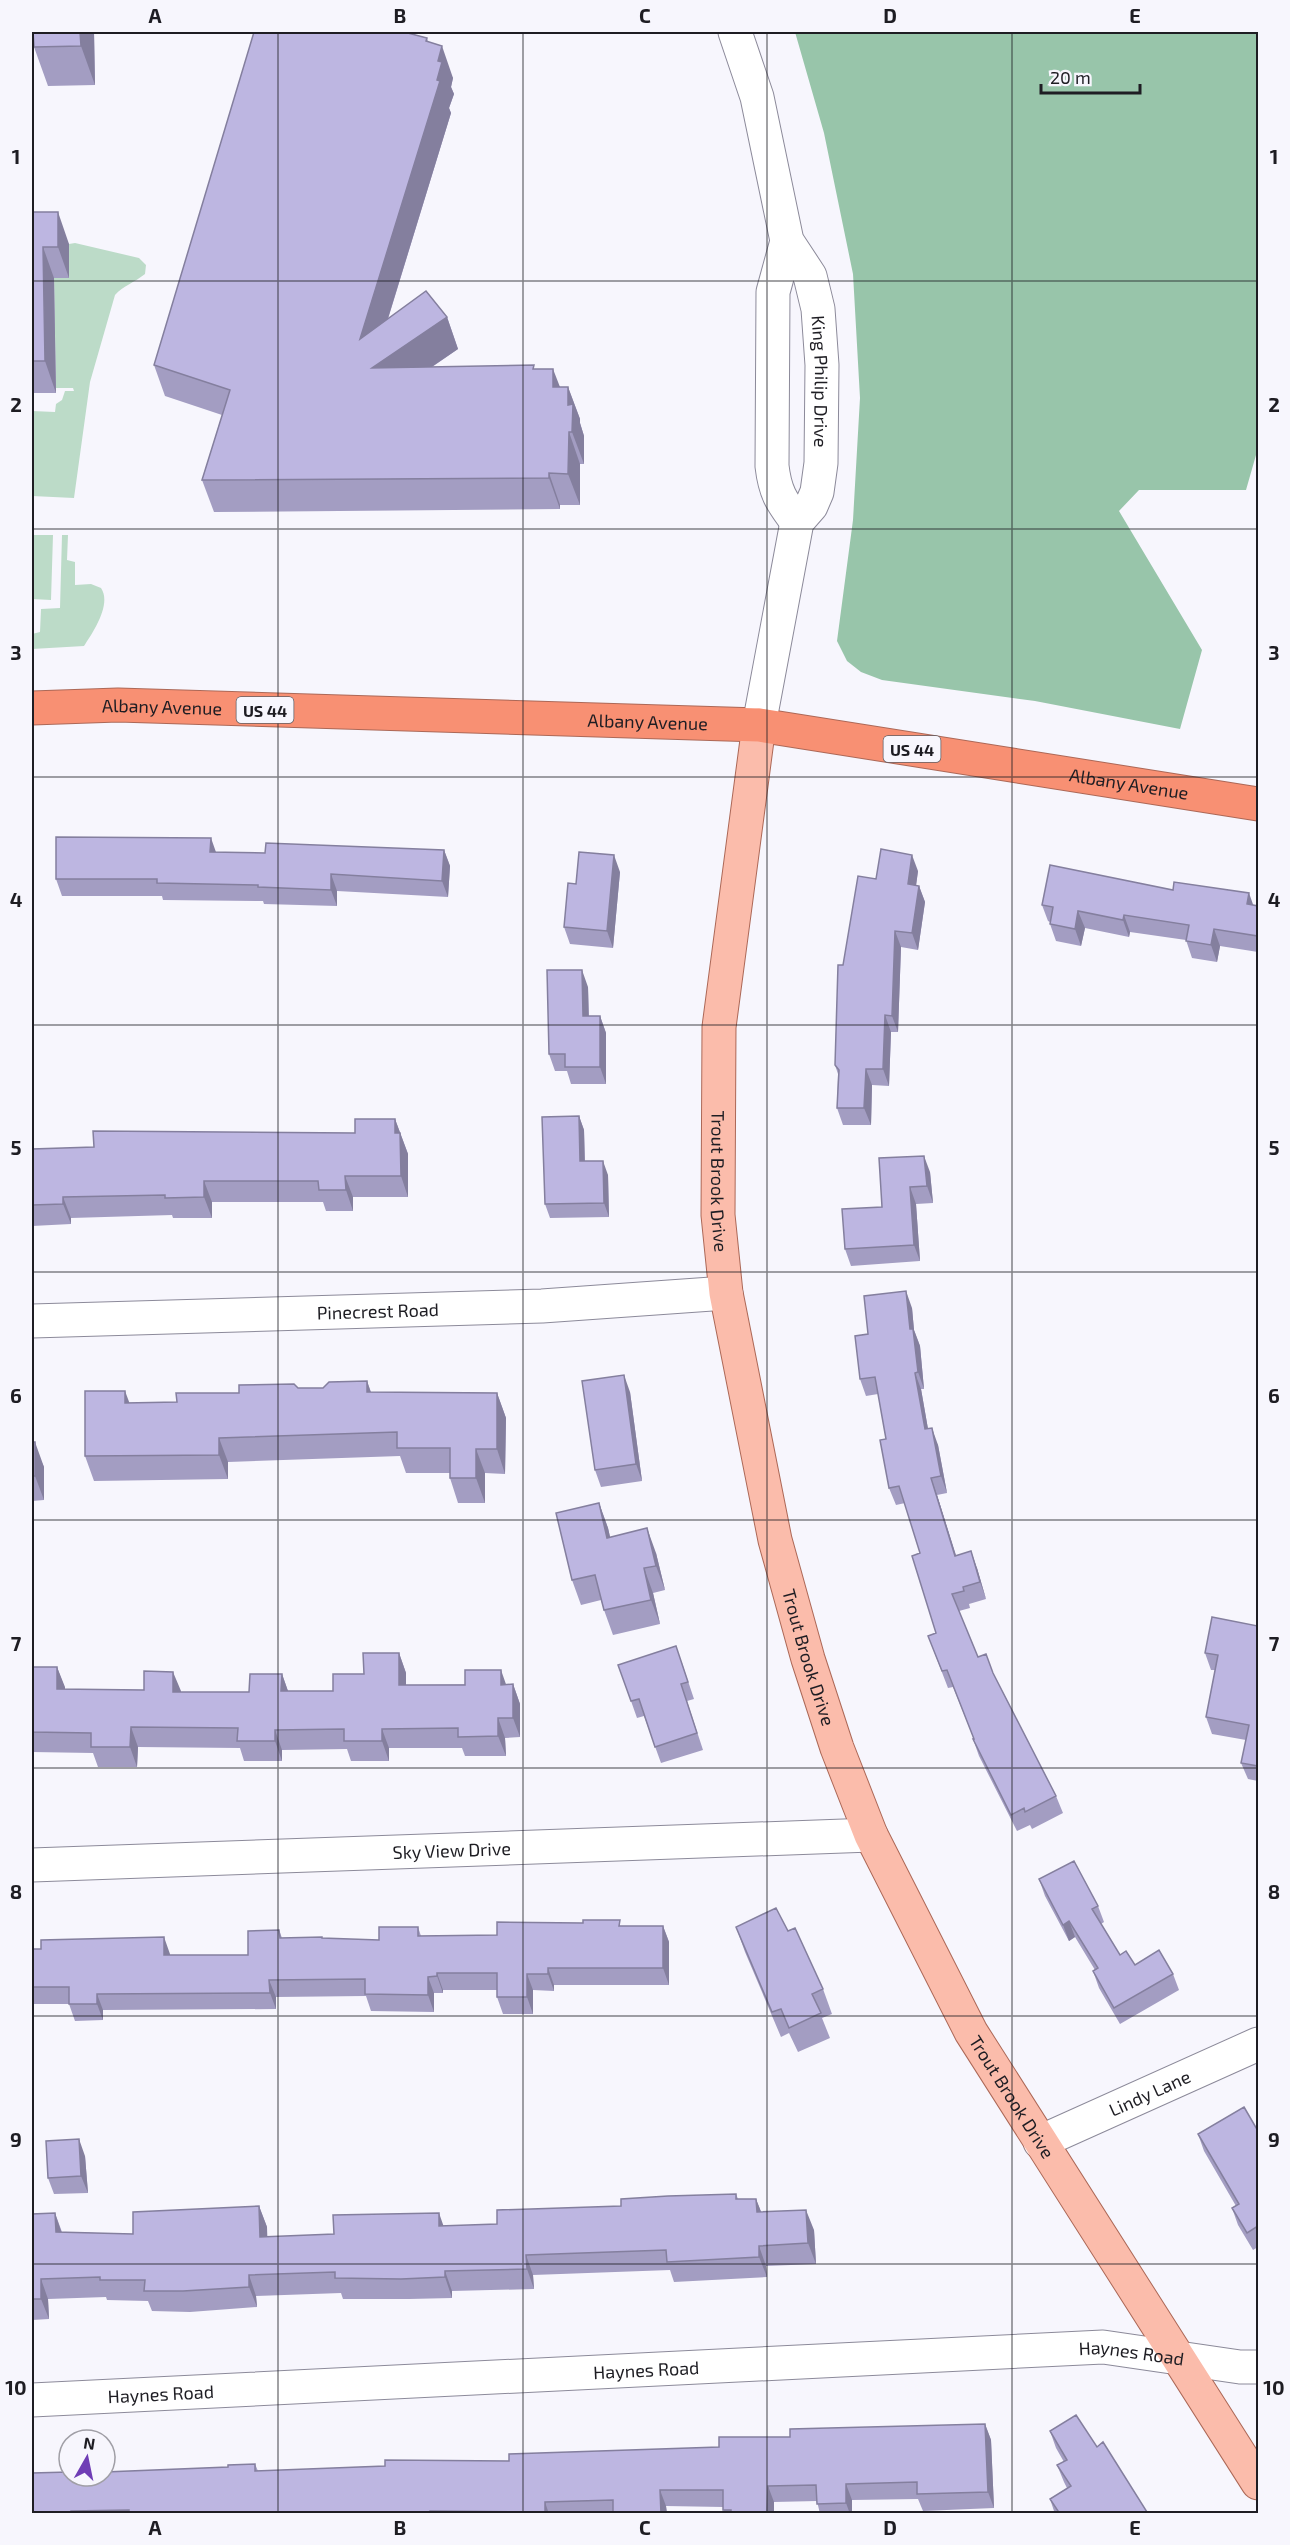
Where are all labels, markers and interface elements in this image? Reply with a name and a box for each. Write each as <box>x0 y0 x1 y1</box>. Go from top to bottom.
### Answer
text: A <box>148 3 162 27</box>
text: B <box>394 3 406 27</box>
text: C <box>639 3 651 27</box>
text: D <box>883 3 897 27</box>
text: E <box>1129 3 1141 27</box>
scale bar <box>1041 57 1140 95</box>
text: 20 m <box>1050 66 1091 88</box>
text: 1 <box>12 144 20 168</box>
text: 1 <box>1270 144 1278 168</box>
street label: King Philip Drive <box>807 315 833 448</box>
text: 2 <box>10 392 22 416</box>
text: 2 <box>1268 392 1280 416</box>
text: 3 <box>10 640 22 664</box>
text: 3 <box>1268 640 1280 664</box>
street label: Albany Avenue <box>101 694 222 719</box>
road number: US 44 <box>236 697 294 723</box>
street label: Albany Avenue <box>587 709 708 734</box>
road number: US 44 <box>884 736 940 762</box>
street label: Albany Avenue <box>1068 763 1190 804</box>
text: 4 <box>10 887 23 911</box>
text: 4 <box>1268 887 1281 911</box>
street label: Trout Brook Drive <box>706 1111 733 1253</box>
text: 5 <box>10 1135 22 1159</box>
text: 5 <box>1268 1135 1280 1159</box>
street label: Pinecrest Road <box>316 1298 439 1324</box>
text: 6 <box>10 1383 22 1407</box>
text: 6 <box>1268 1383 1280 1407</box>
street label: Trout Brook Drive <box>778 1587 840 1728</box>
text: 7 <box>11 1631 22 1655</box>
text: 7 <box>1269 1631 1280 1655</box>
street label: Sky View Drive <box>392 1837 511 1863</box>
text: 8 <box>10 1879 22 1903</box>
text: 8 <box>1268 1879 1280 1903</box>
street label: Trout Brook Drive <box>965 2031 1059 2162</box>
street label: Lindy Lane <box>1105 2065 1194 2121</box>
text: 9 <box>10 2127 22 2151</box>
text: 9 <box>1268 2127 1280 2151</box>
street label: Haynes Road <box>1078 2336 1186 2370</box>
street label: Haynes Road <box>593 2356 700 2383</box>
text: 10 <box>5 2375 27 2399</box>
text: 10 <box>1263 2375 1285 2399</box>
street label: Haynes Road <box>107 2380 214 2407</box>
north arrow <box>57 2428 117 2488</box>
text: N <box>82 2432 97 2453</box>
text: A <box>148 2515 162 2539</box>
text: B <box>394 2515 406 2539</box>
text: C <box>639 2515 651 2539</box>
text: D <box>883 2515 897 2539</box>
text: E <box>1129 2515 1141 2539</box>

